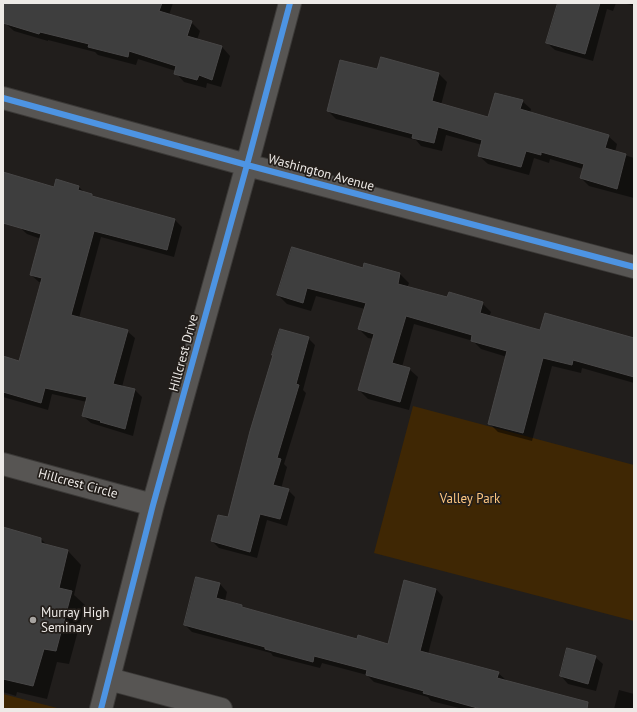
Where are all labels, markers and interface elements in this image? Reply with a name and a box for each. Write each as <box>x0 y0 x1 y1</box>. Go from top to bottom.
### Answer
street label: Washington Avenue <box>266 151 376 195</box>
street label: Hillcrest Drive <box>166 313 202 393</box>
street label: Hillcrest Circle <box>37 466 119 502</box>
park label: Valley Park <box>440 491 500 507</box>
place label: Murray High Seminary <box>41 605 109 636</box>
marker: Murray High Seminary <box>28 615 38 625</box>

